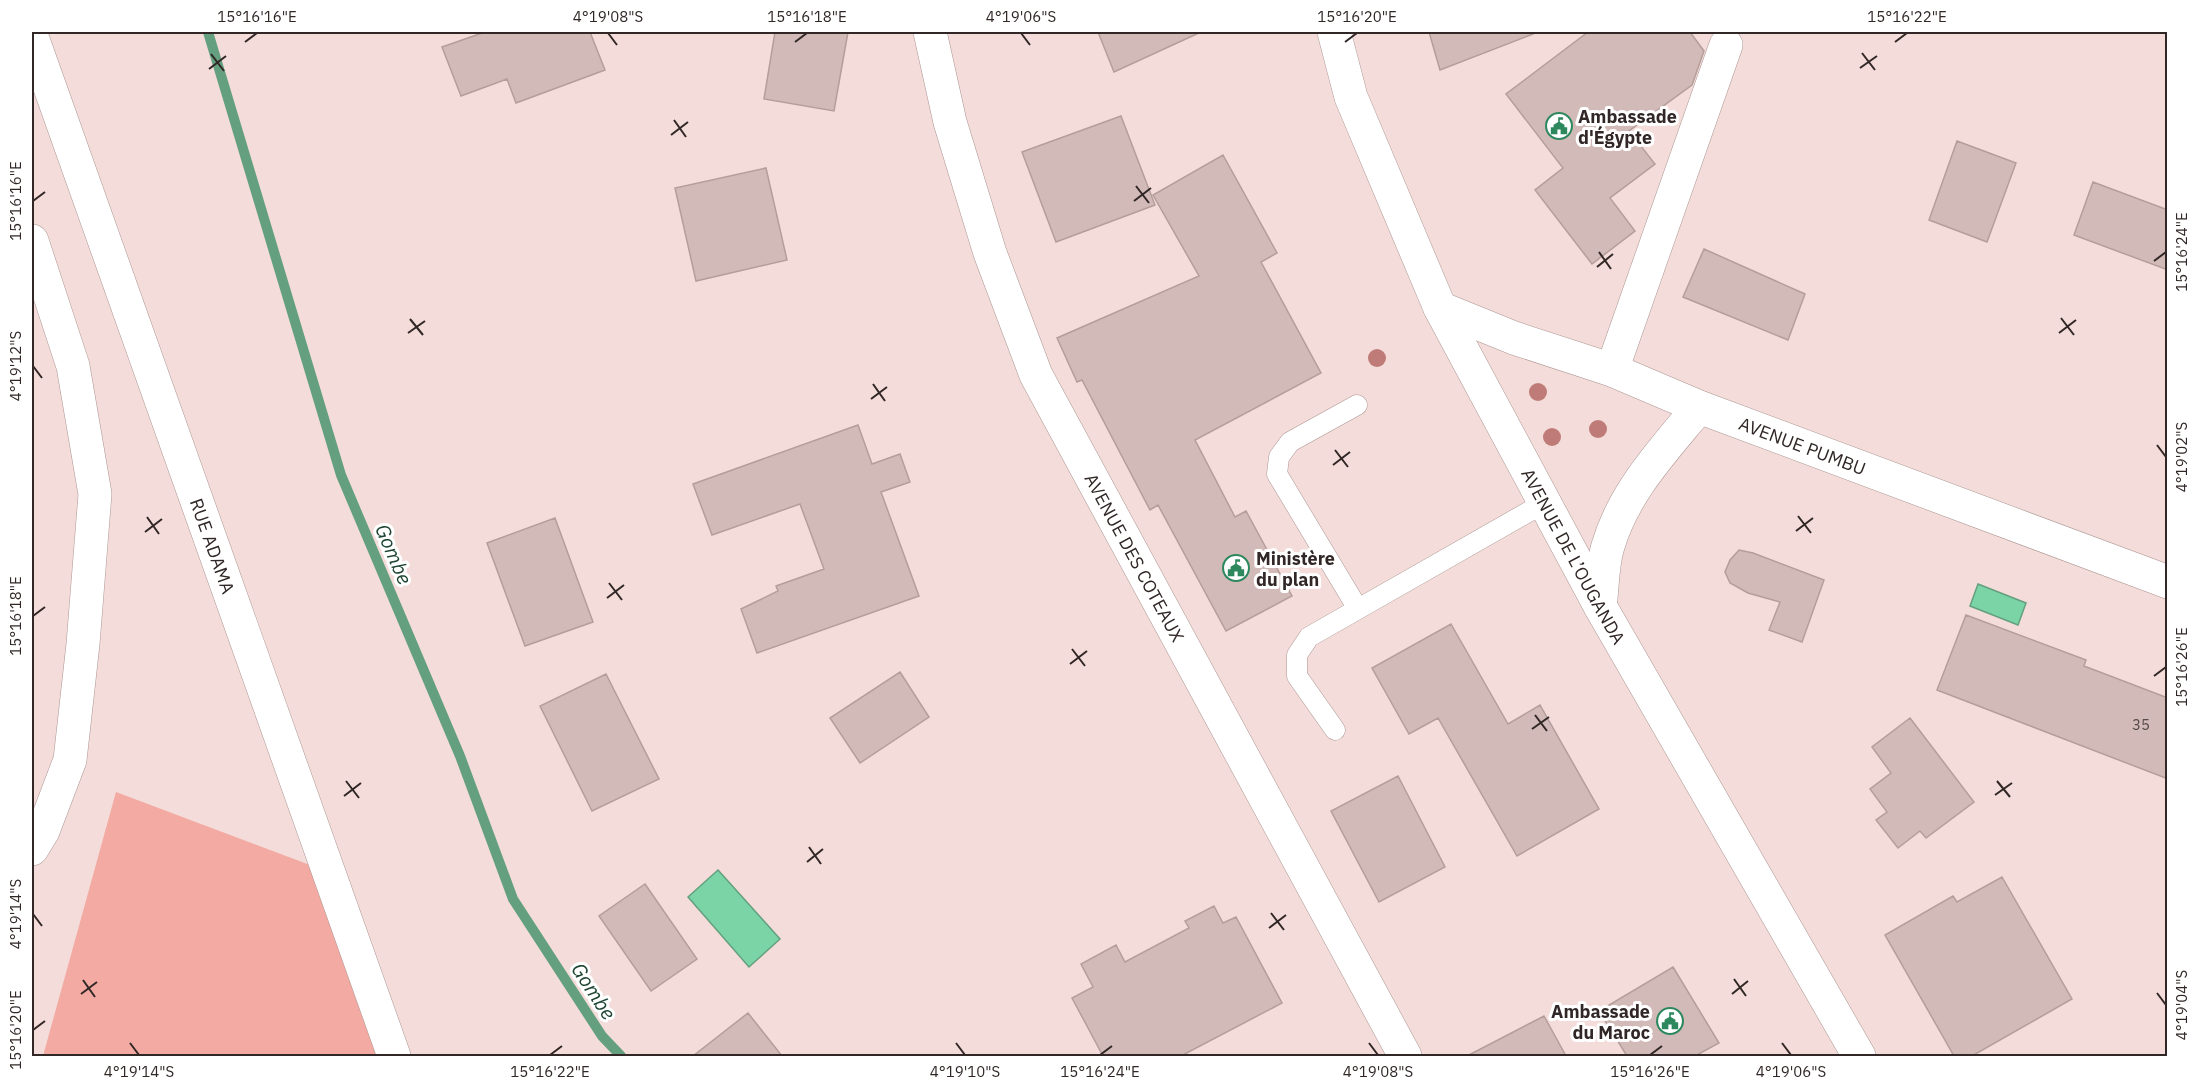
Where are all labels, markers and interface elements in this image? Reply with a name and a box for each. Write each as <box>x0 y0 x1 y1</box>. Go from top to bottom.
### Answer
text: 15°16'16"E <box>217 7 297 26</box>
text: 4°19'08"S <box>573 7 643 26</box>
text: 15°16'18"E <box>767 7 847 26</box>
text: 4°19'06"S <box>986 7 1056 26</box>
text: 15°16'20"E <box>1317 7 1397 26</box>
text: 15°16'22"E <box>1867 7 1947 26</box>
place label: Ambassade d'Égypte <box>1578 105 1677 149</box>
public building icon: Ambassade d'Égypte <box>1544 111 1574 141</box>
text: 15°16'16"E <box>6 161 25 241</box>
text: 15°16'24"E <box>2172 212 2191 292</box>
text: 4°19'12"S <box>6 331 25 401</box>
street label: AVENUE PUMBU <box>1736 411 1869 480</box>
text: 4°19'02"S <box>2172 422 2191 492</box>
street label: AVENUE DE L’OUGANDA <box>1517 464 1631 648</box>
street label: AVENUE DES COTEAUX <box>1080 469 1190 646</box>
street label: RUE ADAMA <box>185 495 240 597</box>
water label: Gombe <box>369 520 419 588</box>
place label: Ministère du plan <box>1256 547 1335 591</box>
public building icon: Ministère du plan <box>1221 553 1251 583</box>
text: 15°16'18"E <box>6 576 25 656</box>
text: 15°16'26"E <box>2172 627 2191 707</box>
house number: 35 <box>2132 715 2150 734</box>
text: 4°19'14"S <box>6 879 25 949</box>
water label: Gombe <box>566 957 622 1025</box>
text: 4°19'04"S <box>2172 970 2191 1040</box>
text: 15°16'20"E <box>6 990 25 1070</box>
place label: Ambassade du Maroc <box>1551 1000 1650 1044</box>
public building icon: Ambassade du Maroc <box>1655 1006 1685 1036</box>
text: 4°19'14"S <box>104 1062 174 1081</box>
text: 15°16'22"E <box>510 1062 590 1081</box>
text: 4°19'10"S <box>930 1062 1000 1081</box>
text: 15°16'24"E <box>1060 1062 1140 1081</box>
text: 4°19'08"S <box>1343 1062 1413 1081</box>
text: 15°16'26"E <box>1610 1062 1690 1081</box>
text: 4°19'06"S <box>1756 1062 1826 1081</box>

